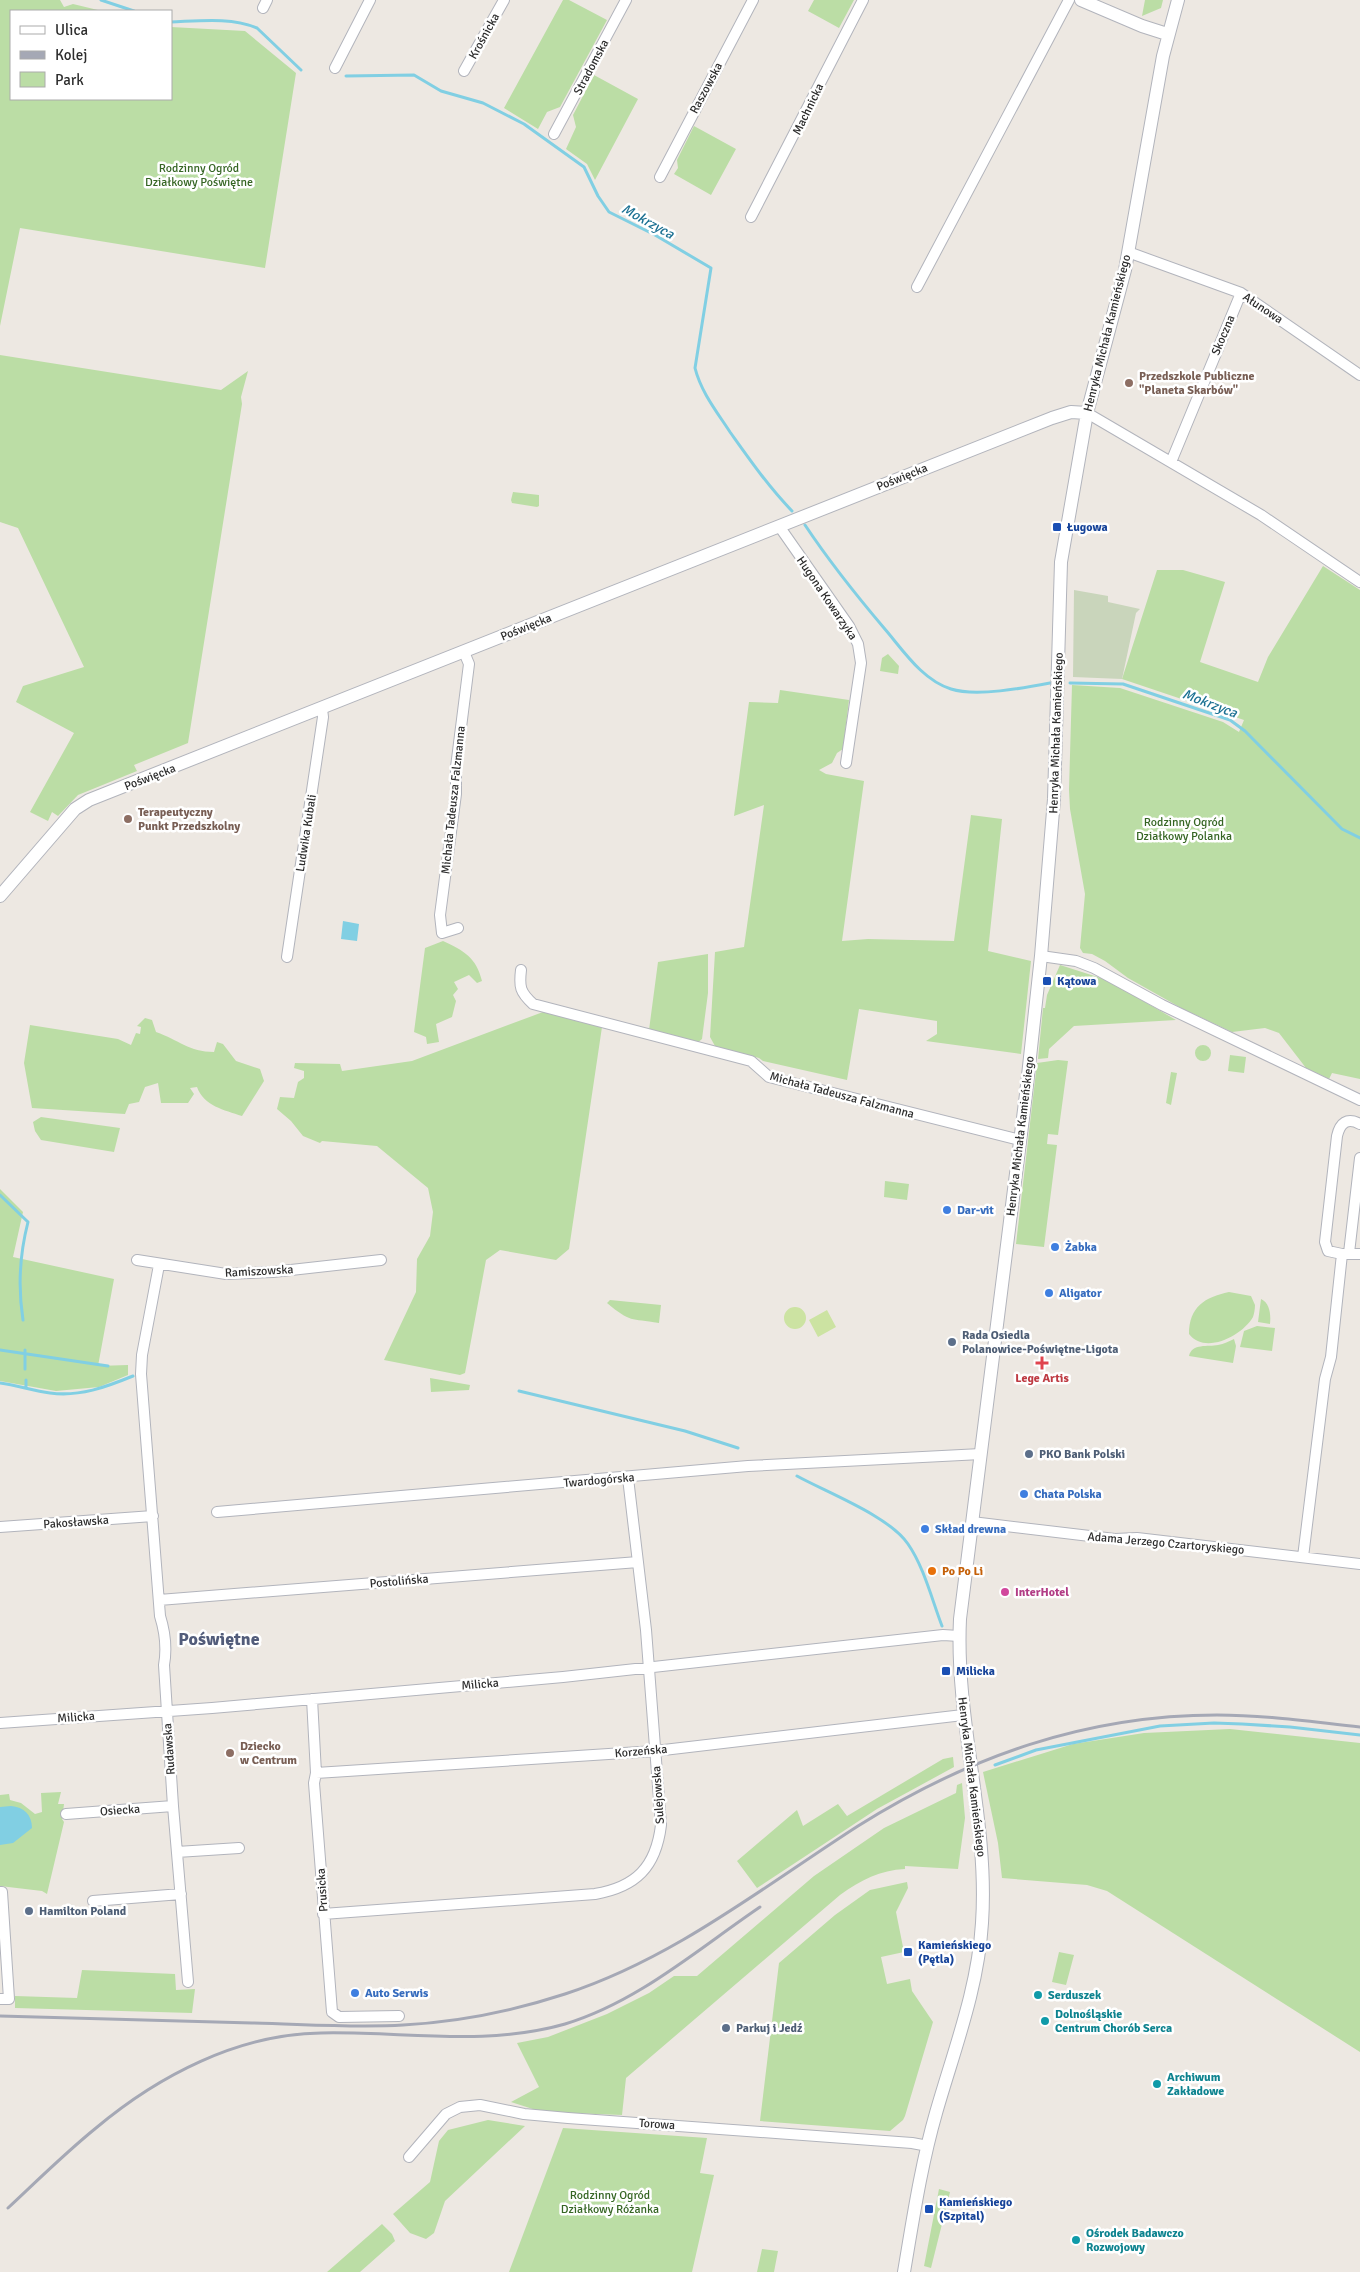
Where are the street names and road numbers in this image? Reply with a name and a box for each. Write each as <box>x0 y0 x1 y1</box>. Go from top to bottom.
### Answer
street label: Krośnicka <box>466 11 503 62</box>
street label: Stradomska <box>571 37 612 98</box>
street label: Raszowska <box>687 60 726 116</box>
street label: Machnicka <box>790 81 827 137</box>
street label: Henryka Michała Kamieńskiego <box>1081 253 1134 413</box>
street label: Ałunowa <box>1240 290 1286 327</box>
street label: Skoczna <box>1208 313 1239 358</box>
street label: Poświęcka <box>874 460 930 494</box>
street label: Hugona Kowarzyka <box>793 554 860 643</box>
street label: Poświęcka <box>498 610 554 644</box>
street label: Henryka Michała Kamieńskiego <box>1046 652 1067 814</box>
street label: Michała Tadeusza Falzmanna <box>438 725 469 875</box>
street label: Poświęcka <box>122 761 178 794</box>
street label: Ludwika Kubali <box>293 793 320 873</box>
street label: Henryka Michała Kamieńskiego <box>1003 1055 1038 1217</box>
street label: Michała Tadeusza Falzmanna <box>768 1069 916 1122</box>
street label: Ramiszowska <box>224 1262 294 1281</box>
street label: Twardogórska <box>563 1470 635 1491</box>
street label: Pakosławska <box>43 1513 109 1532</box>
street label: Adama Jerzego Czartoryskiego <box>1087 1529 1245 1558</box>
street label: Postolińska <box>369 1571 429 1592</box>
street label: Milicka <box>461 1675 499 1694</box>
street label: Henryka Michała Kamieńskiego <box>954 1696 989 1858</box>
street label: Milicka <box>57 1709 95 1726</box>
street label: Rudawska <box>160 1723 179 1775</box>
street label: Korzeńska <box>614 1742 668 1761</box>
street label: Sulejowska <box>649 1765 668 1824</box>
street label: Osiecka <box>99 1802 141 1819</box>
street label: Prusicka <box>313 1868 332 1912</box>
street label: Torowa <box>638 2116 675 2133</box>

